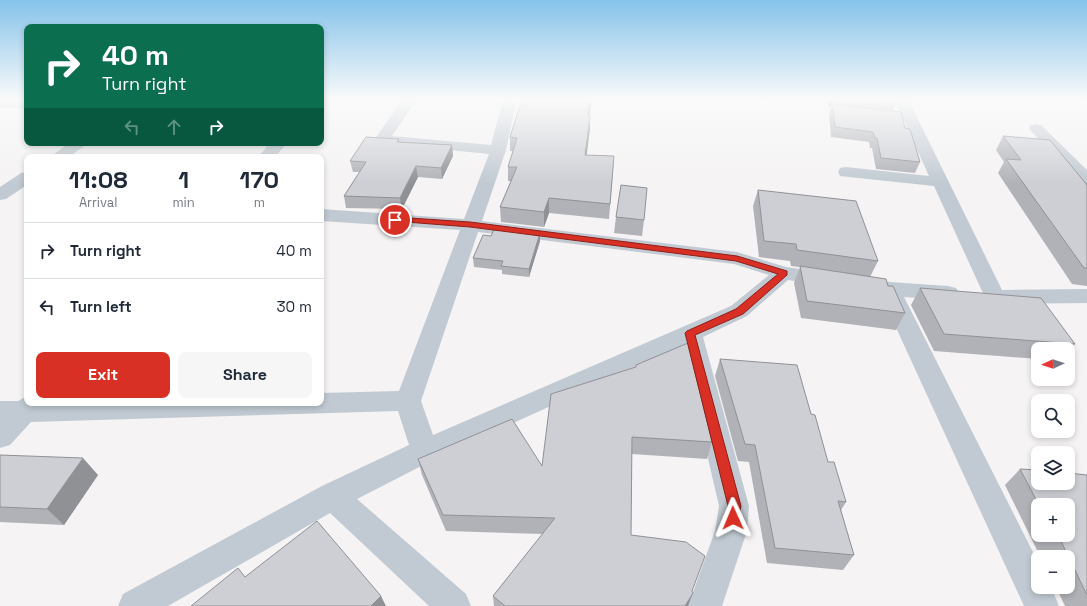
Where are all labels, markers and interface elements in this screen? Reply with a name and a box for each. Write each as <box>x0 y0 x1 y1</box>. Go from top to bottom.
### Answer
text: 40 m <box>102 37 169 73</box>
icon: right <box>36 40 88 92</box>
text: Turn right <box>102 72 186 95</box>
icon: left <box>121 116 143 138</box>
icon: ahead <box>163 116 185 138</box>
icon: right <box>205 116 227 138</box>
text: 11:08 <box>69 164 128 195</box>
text: 1 <box>178 164 189 195</box>
text: 170 <box>240 164 279 195</box>
text: Arrival <box>79 194 118 211</box>
text: min <box>172 194 195 211</box>
text: m <box>254 194 265 211</box>
pin <box>378 203 412 237</box>
icon: arrive <box>384 209 406 231</box>
icon: right <box>36 240 58 262</box>
text: Turn right <box>70 241 141 260</box>
text: 40 m <box>276 241 312 260</box>
icon: left <box>36 296 58 318</box>
text: Turn left <box>70 297 132 316</box>
text: 30 m <box>277 297 312 316</box>
north arrow <box>1031 342 1075 386</box>
map controls <box>1031 342 1075 594</box>
button: Exit <box>36 352 170 398</box>
button: Share <box>178 352 312 398</box>
button: search <box>1031 394 1075 438</box>
button: layers <box>1031 446 1075 490</box>
position arrow <box>712 497 754 539</box>
button: + <box>1031 498 1075 542</box>
button: − <box>1031 550 1075 594</box>

